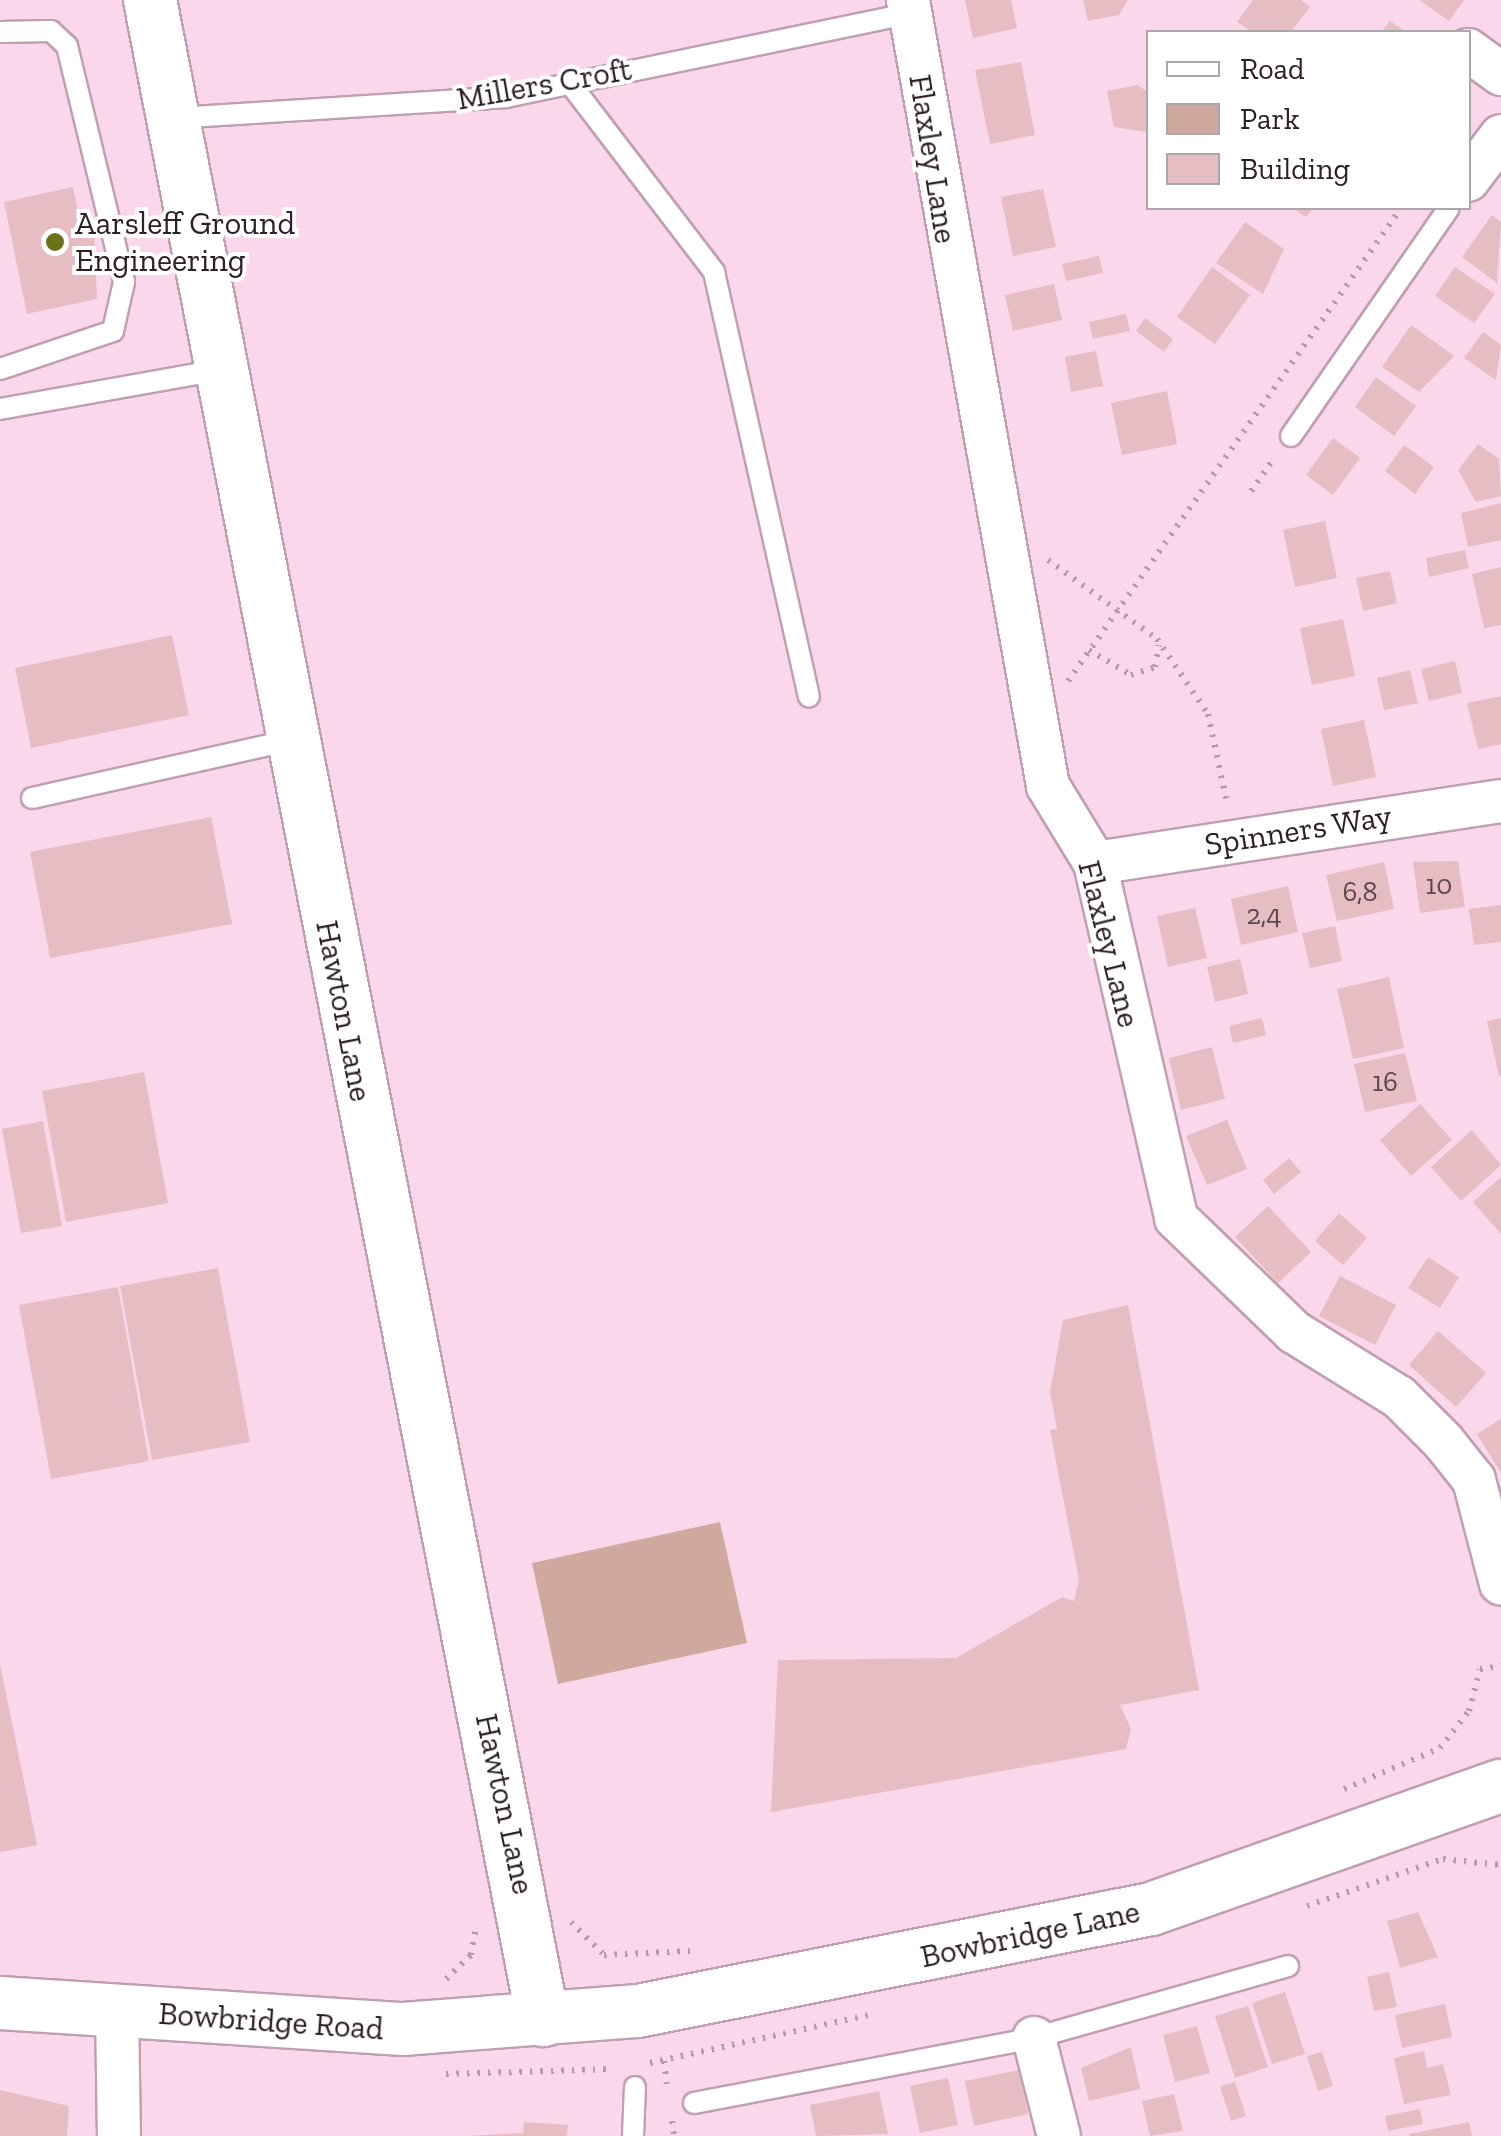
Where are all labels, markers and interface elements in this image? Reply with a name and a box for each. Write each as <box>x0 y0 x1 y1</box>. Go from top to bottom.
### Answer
legend <box>1146 30 1471 210</box>
street label: Millers Croft <box>454 50 634 118</box>
text: Road <box>1240 51 1305 87</box>
street label: Flaxley Lane <box>901 71 965 247</box>
text: Park <box>1240 101 1300 137</box>
text: Building <box>1240 151 1350 187</box>
place label: Aarsleff Ground Engineering <box>75 205 295 280</box>
marker: Aarsleff Ground Engineering <box>44 231 66 253</box>
street label: Spinners Way <box>1201 796 1395 864</box>
street label: Flaxley Lane <box>1070 856 1148 1032</box>
house number: 10 <box>1426 868 1452 902</box>
house number: 6,8 <box>1342 875 1378 909</box>
house number: 2,4 <box>1246 898 1282 932</box>
street label: Hawton Lane <box>308 917 380 1105</box>
house number: 16 <box>1372 1065 1398 1099</box>
street label: Hawton Lane <box>467 1710 543 1898</box>
street label: Bowbridge Lane <box>917 1892 1143 1976</box>
street label: Bowbridge Road <box>157 1994 385 2048</box>

